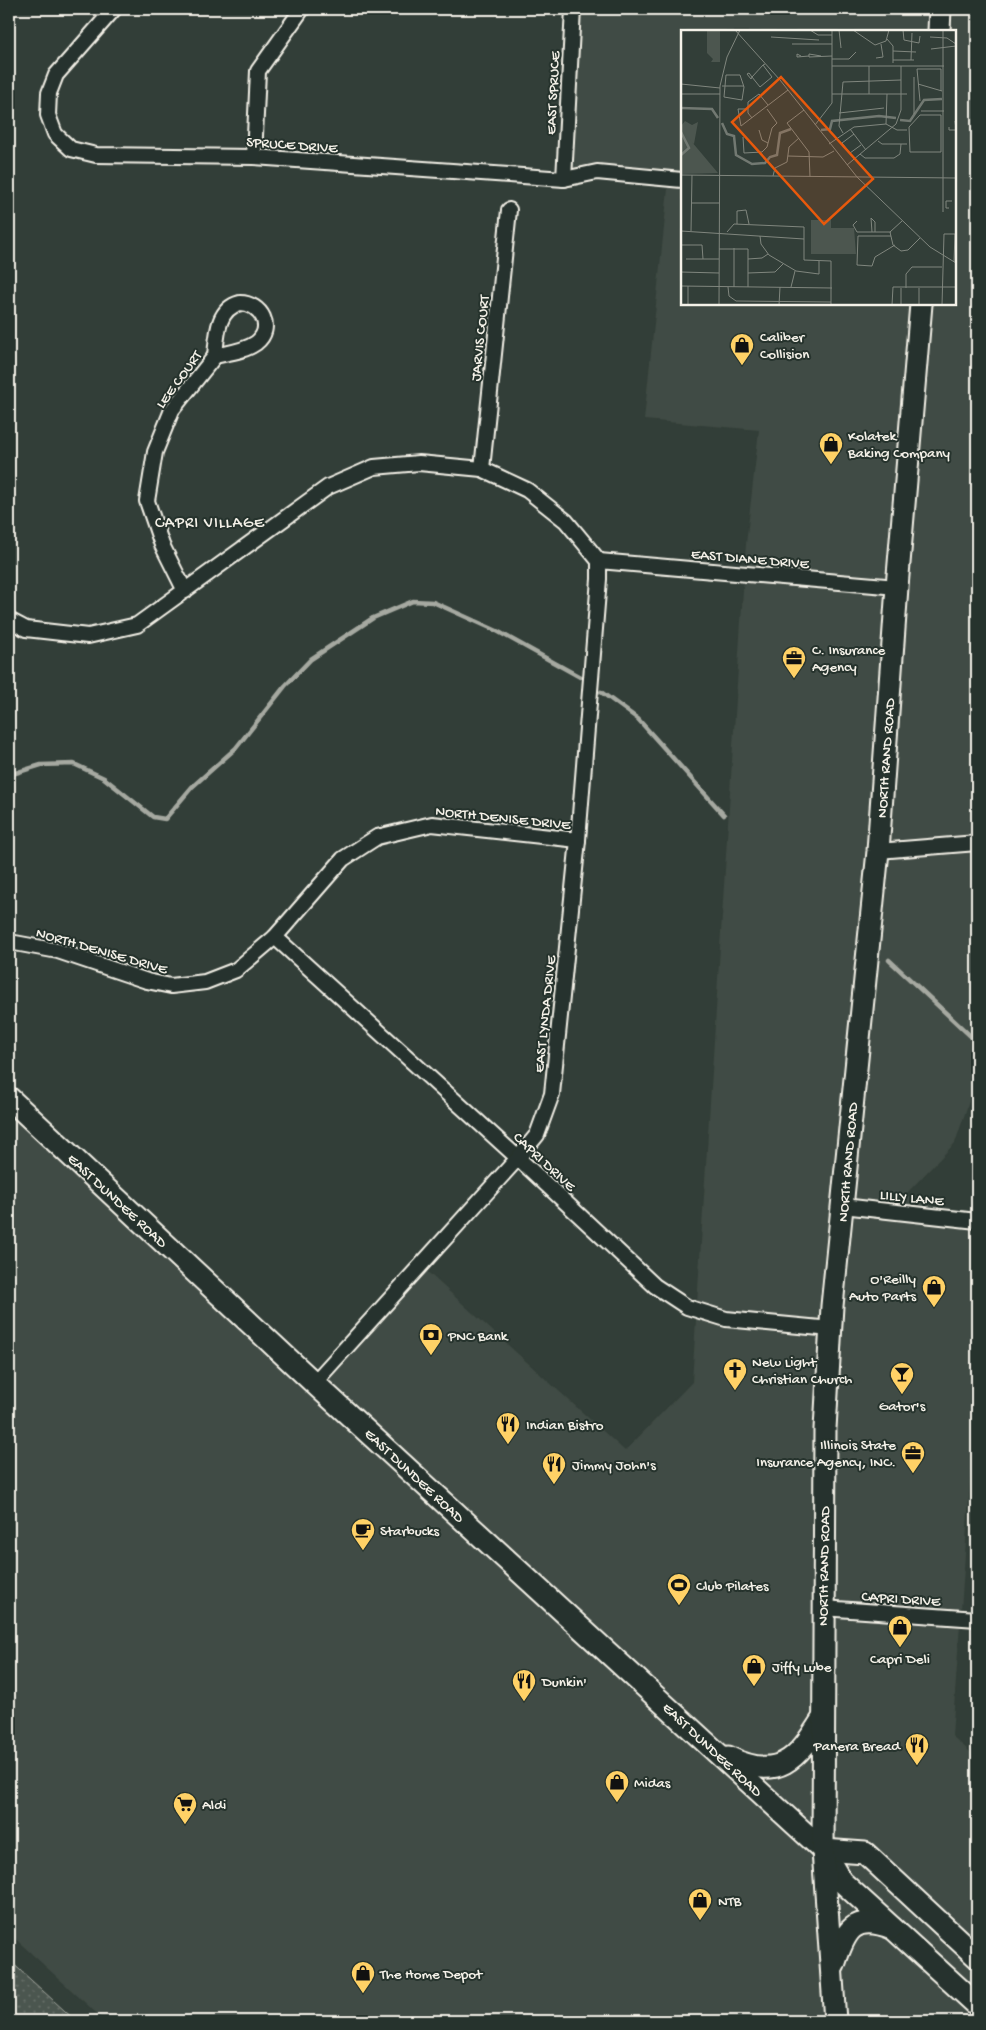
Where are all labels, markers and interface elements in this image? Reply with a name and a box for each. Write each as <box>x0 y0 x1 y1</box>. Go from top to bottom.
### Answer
inset map <box>681 30 956 305</box>
street label: EAST SPRUCE <box>543 50 565 135</box>
street label: SPRUCE DRIVE <box>245 134 339 158</box>
street label: JARVIS COURT <box>468 293 495 382</box>
place label: Caliber Collision <box>760 329 809 364</box>
shop icon: Caliber Collision <box>729 332 755 366</box>
street label: LEE COURT <box>153 347 207 413</box>
place label: Kolatek Baking Company <box>847 428 951 463</box>
shop icon: Kolatek Baking Company <box>818 431 844 465</box>
district label: CAPRI VILLAGE <box>155 515 265 534</box>
street label: EAST DIANE DRIVE <box>690 546 810 574</box>
place label: C. Insurance Agency <box>812 642 886 677</box>
office icon: C. Insurance Agency <box>781 645 807 679</box>
street label: NORTH RAND ROAD <box>874 697 900 819</box>
street label: NORTH DENISE DRIVE <box>434 803 572 835</box>
street label: NORTH DENISE DRIVE <box>34 925 170 979</box>
street label: EAST LYNDA DRIVE <box>531 954 561 1074</box>
street label: NORTH RAND ROAD <box>835 1101 863 1223</box>
street label: CAPRI DRIVE <box>509 1129 579 1196</box>
street label: EAST DUNDEE ROAD <box>63 1150 171 1253</box>
street label: LILLY LANE <box>879 1187 945 1211</box>
place label: O'Reilly Auto Parts <box>849 1271 917 1306</box>
shop icon: O'Reilly Auto Parts <box>921 1274 947 1308</box>
bank icon: PNC Bank <box>418 1322 444 1356</box>
place label: PNC Bank <box>447 1328 509 1346</box>
place label: New Light Christian Church <box>752 1354 852 1389</box>
church icon: New Light Christian Church <box>722 1357 748 1391</box>
bar icon: Gator's <box>889 1361 915 1395</box>
place label: Gator's <box>879 1398 926 1416</box>
restaurant icon: Indian Bistro <box>495 1411 521 1445</box>
place label: Indian Bistro <box>526 1417 604 1435</box>
street label: EAST DUNDEE ROAD <box>360 1425 468 1528</box>
place label: Illinois State Insurance Agency, INC. <box>756 1437 896 1472</box>
office icon: Illinois State Insurance Agency, INC. <box>900 1440 926 1474</box>
restaurant icon: Jimmy John's <box>541 1451 567 1485</box>
place label: Jimmy John's <box>572 1457 656 1475</box>
street label: NORTH RAND ROAD <box>815 1506 835 1626</box>
cafe icon: Starbucks <box>350 1517 376 1551</box>
place label: Starbucks <box>380 1523 439 1541</box>
sports icon: Club Pilates <box>666 1572 692 1606</box>
place label: Club Pilates <box>696 1578 769 1596</box>
street label: CAPRI DRIVE <box>861 1588 942 1612</box>
shop icon: Capri Deli <box>887 1614 913 1648</box>
place label: Capri Deli <box>870 1651 930 1669</box>
shop icon: Jiffy Lube <box>741 1653 767 1687</box>
place label: Jiffy Lube <box>772 1659 832 1677</box>
restaurant icon: Dunkin' <box>511 1668 537 1702</box>
place label: Dunkin' <box>541 1674 587 1692</box>
street label: EAST DUNDEE ROAD <box>658 1699 766 1802</box>
restaurant icon: Panera Bread <box>904 1732 930 1766</box>
place label: Panera Bread <box>813 1738 901 1756</box>
shop icon: Midas <box>604 1769 630 1803</box>
place label: Midas <box>634 1775 671 1793</box>
supermarket icon: Aldi <box>172 1791 198 1825</box>
place label: Aldi <box>202 1797 226 1815</box>
shop icon: NTB <box>687 1887 713 1921</box>
place label: NTB <box>718 1893 742 1911</box>
shop icon: The Home Depot <box>350 1960 376 1994</box>
place label: The Home Depot <box>379 1966 484 1984</box>

